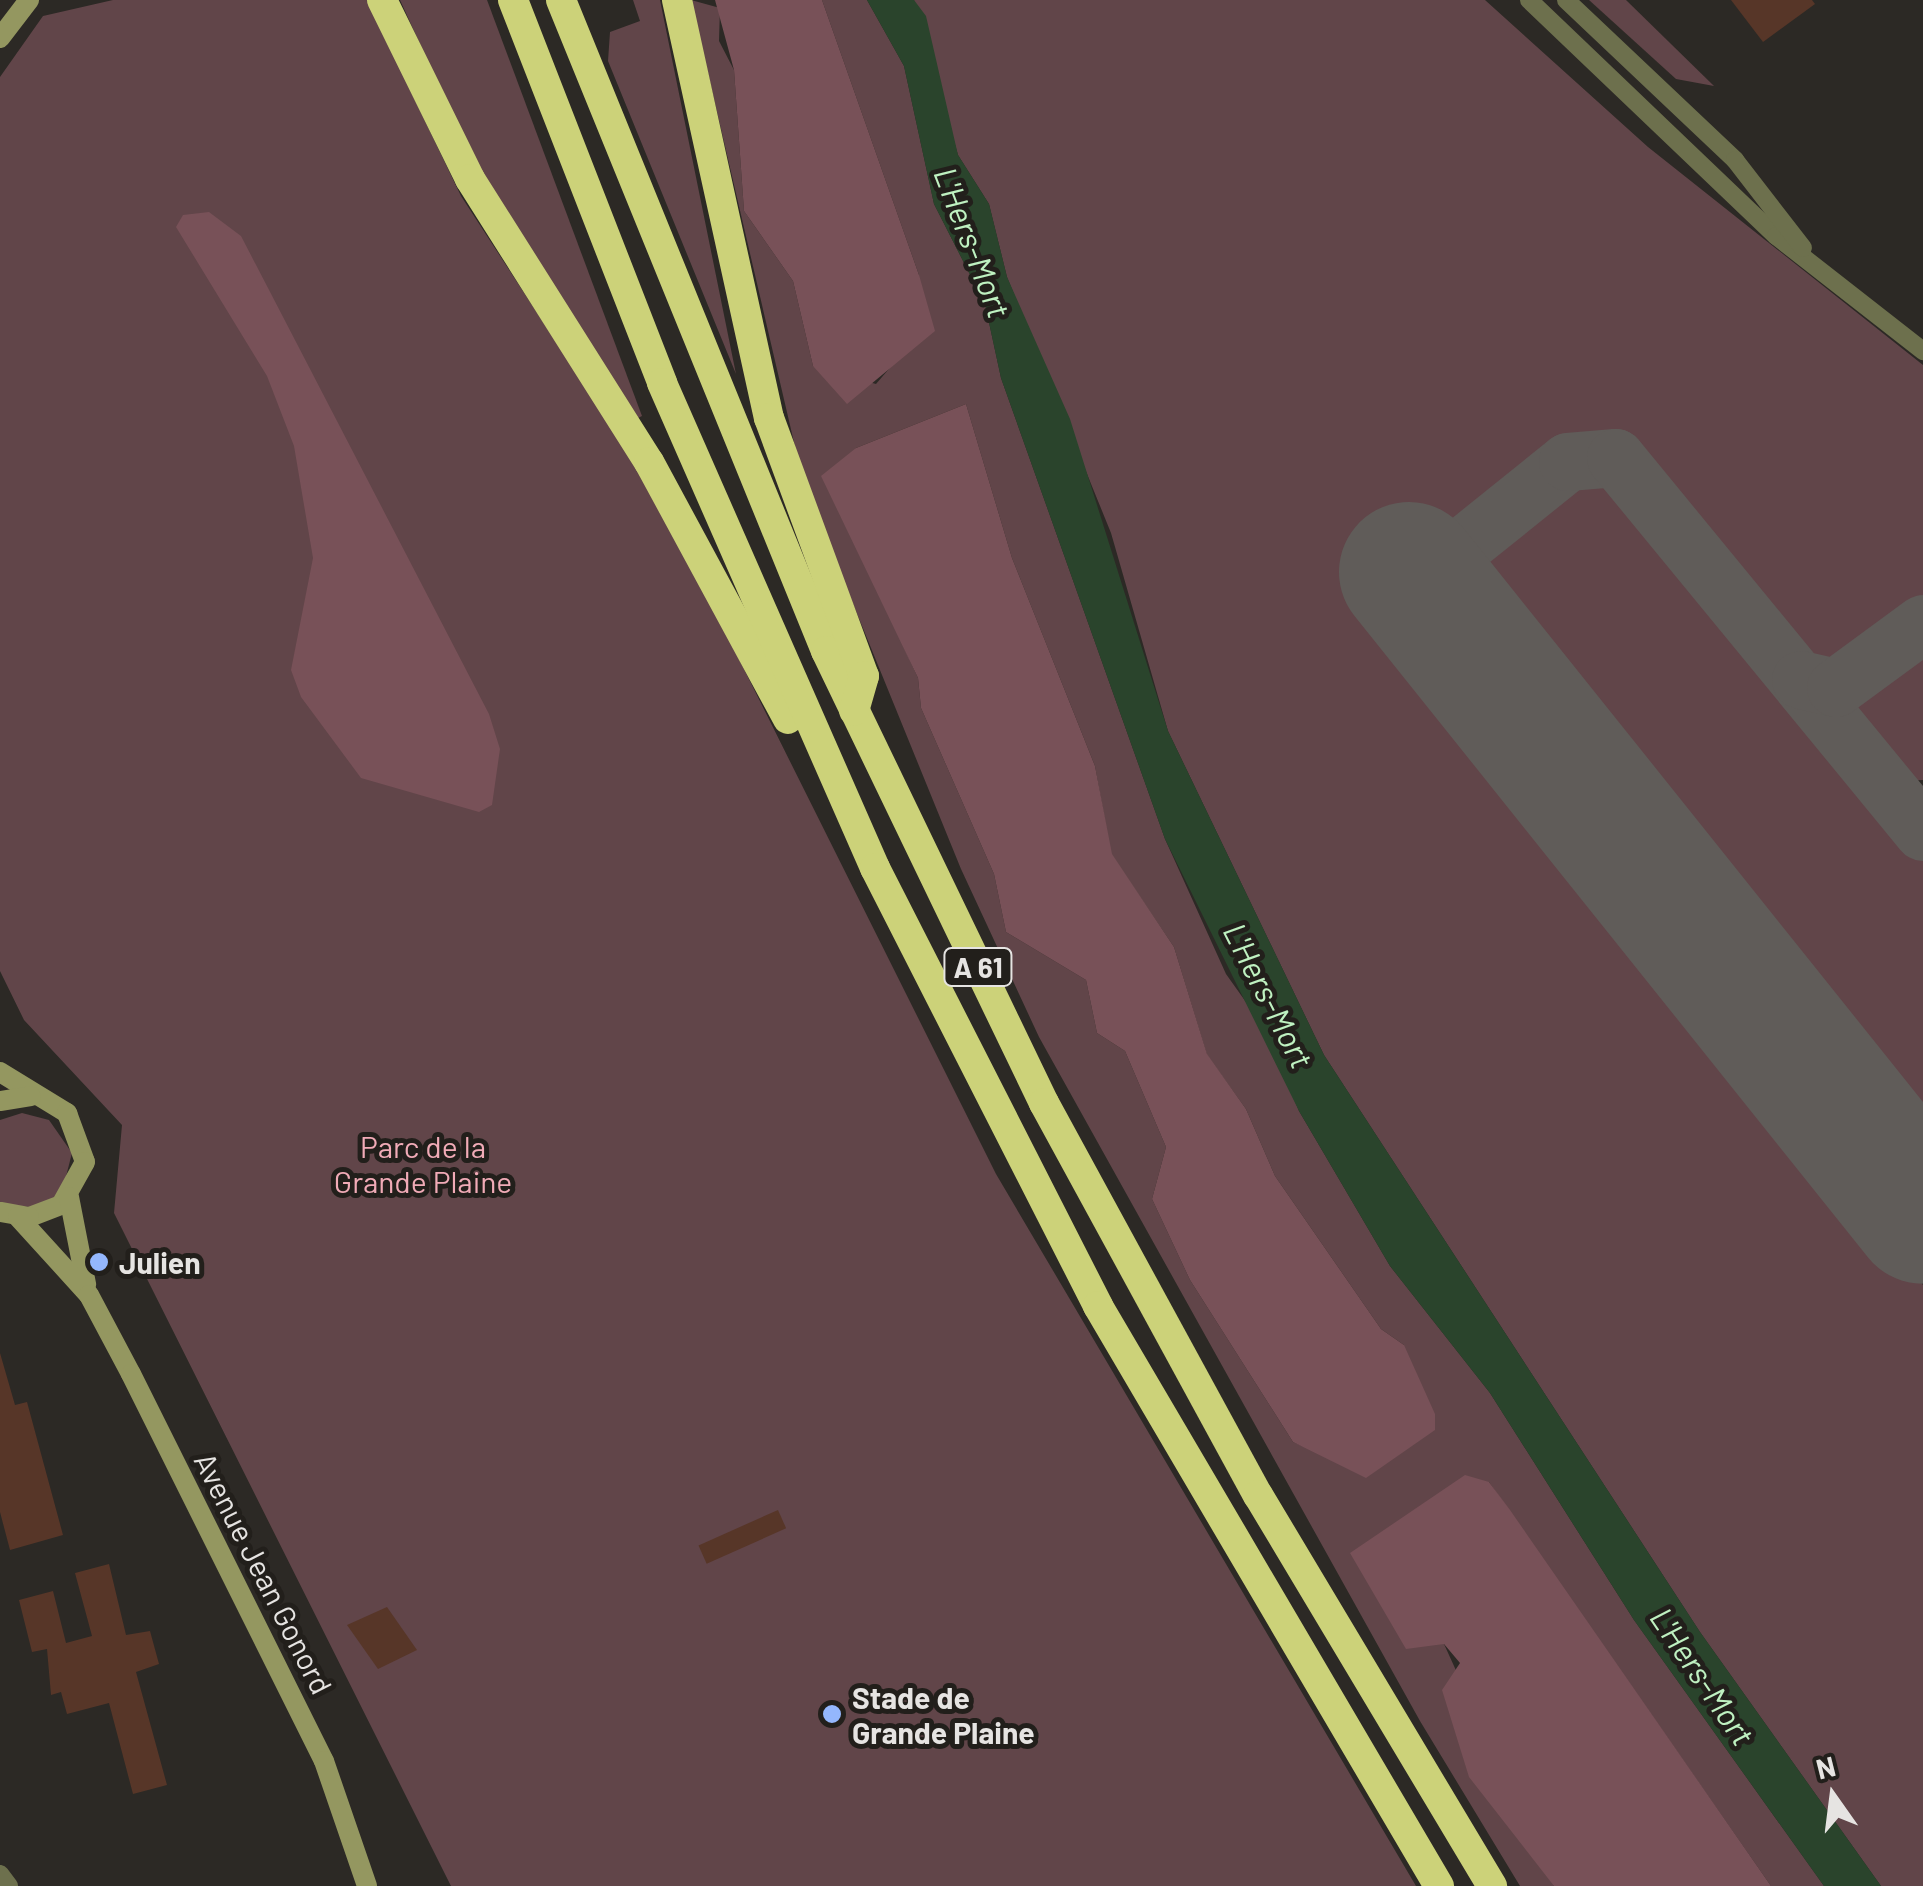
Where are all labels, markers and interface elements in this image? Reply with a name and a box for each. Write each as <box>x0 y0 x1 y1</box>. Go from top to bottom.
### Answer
water label: L'Hers-Mort <box>927 161 1019 323</box>
water label: L'Hers-Mort <box>1216 916 1322 1074</box>
road number: A 61 <box>943 944 1013 990</box>
park label: Parc de la Grande Plaine <box>334 1128 512 1198</box>
place label: Julien <box>119 1244 201 1280</box>
marker: Julien <box>88 1251 110 1273</box>
street label: Avenue Jean Gonord <box>188 1446 340 1700</box>
water label: L'Hers-Mort <box>1643 1600 1763 1752</box>
place label: Stade de Grande Plaine <box>852 1679 1035 1750</box>
marker: Stade de Grande Plaine <box>821 1703 843 1725</box>
north arrow <box>1783 1746 1883 1846</box>
text: N <box>1813 1748 1839 1786</box>

